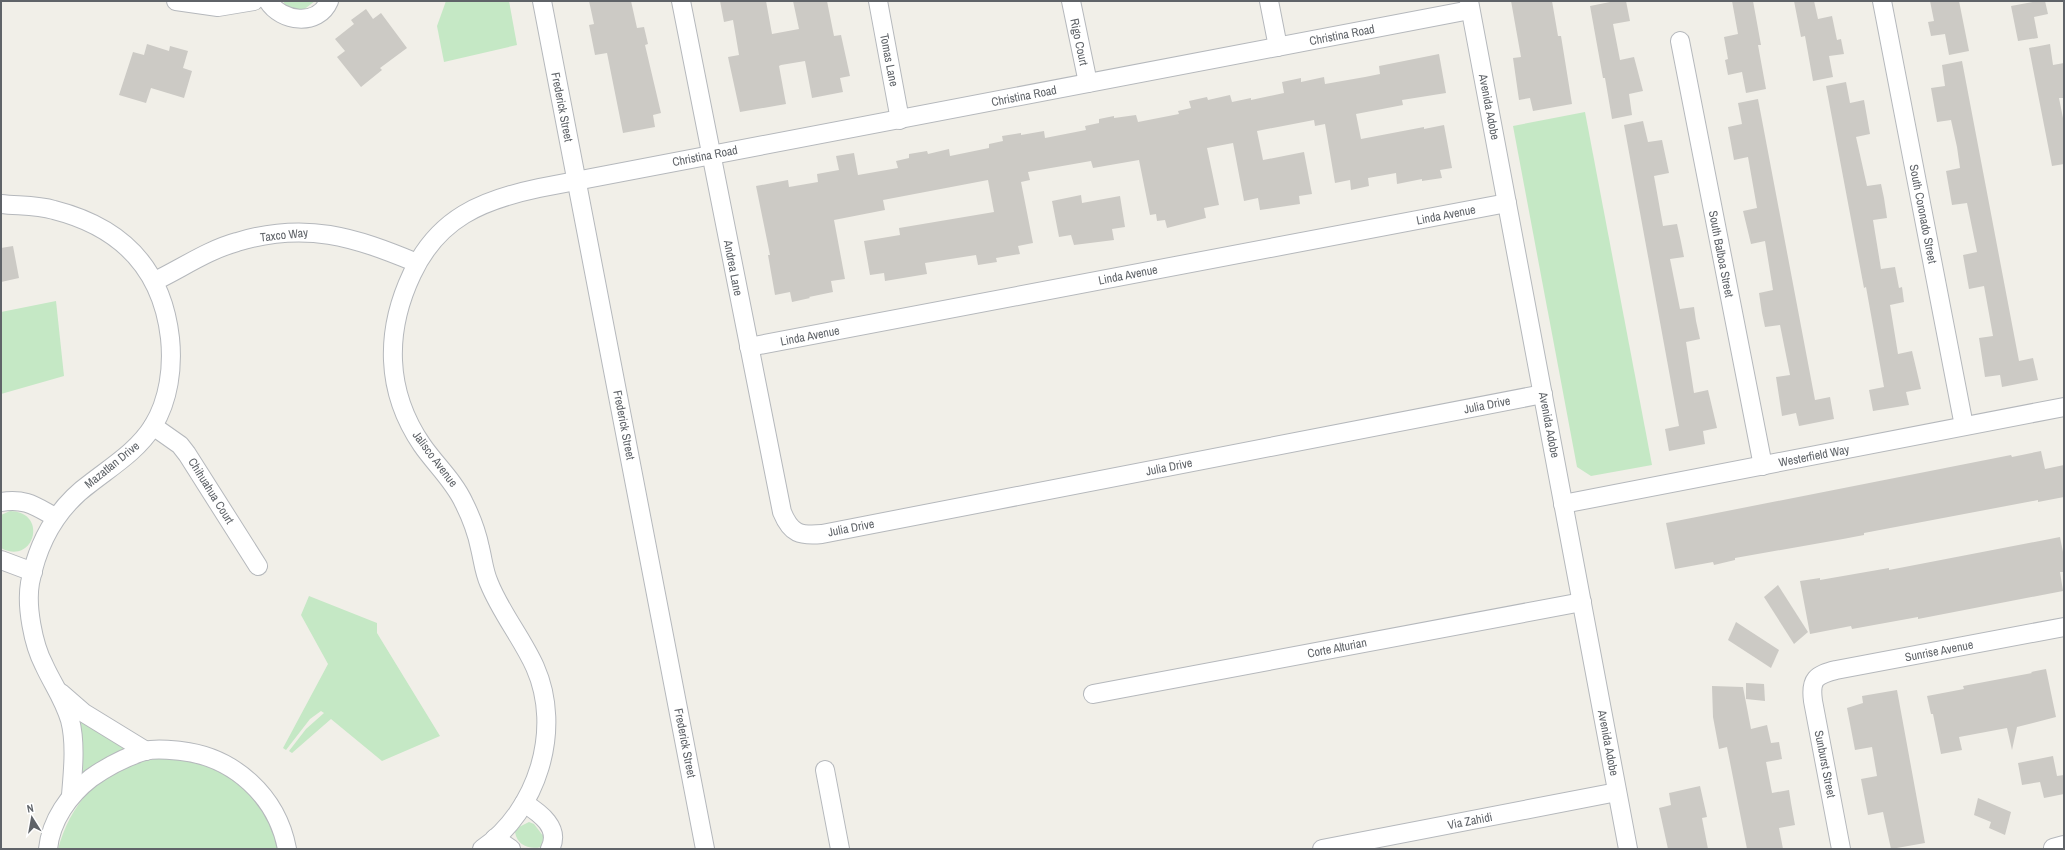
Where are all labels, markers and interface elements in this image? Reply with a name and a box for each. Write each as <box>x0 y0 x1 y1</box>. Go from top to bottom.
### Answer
street label: Rigo Court <box>1066 17 1092 67</box>
street label: Christina Road <box>1308 21 1376 49</box>
street label: Tomas Lane <box>876 32 902 88</box>
street label: Frederick Street <box>547 71 577 143</box>
street label: Avenida Adobe <box>1475 72 1503 141</box>
street label: Christina Road <box>990 82 1058 110</box>
street label: Christina Road <box>671 142 739 170</box>
street label: South Coronado Street <box>1906 163 1941 265</box>
street label: Linda Avenue <box>1415 201 1477 229</box>
street label: South Balboa Street <box>1705 209 1737 299</box>
street label: Taxco Way <box>259 225 309 245</box>
street label: Andrea Lane <box>720 238 746 297</box>
street label: Linda Avenue <box>1097 261 1159 289</box>
street label: Linda Avenue <box>779 322 841 350</box>
street label: Frederick Street <box>609 389 639 461</box>
street label: Avenida Adobe <box>1535 390 1563 459</box>
street label: Julia Drive <box>1462 393 1512 417</box>
street label: Jalisco Avenue <box>409 428 461 490</box>
street label: Mazatlan Drive <box>81 438 143 492</box>
street label: Westerfield Way <box>1777 441 1851 471</box>
street label: Chihuahua Court <box>184 455 238 527</box>
street label: Julia Drive <box>1144 455 1194 479</box>
street label: Julia Drive <box>826 516 876 540</box>
street label: Corte Alturian <box>1306 634 1368 662</box>
street label: Sunrise Avenue <box>1903 637 1975 665</box>
street label: Frederick Street <box>670 707 700 779</box>
street label: Avenida Adobe <box>1594 708 1622 777</box>
street label: Sunburst Street <box>1811 729 1839 799</box>
north arrow <box>12 798 52 838</box>
text: N <box>26 801 35 816</box>
street label: Via Zahidi <box>1446 809 1494 833</box>

